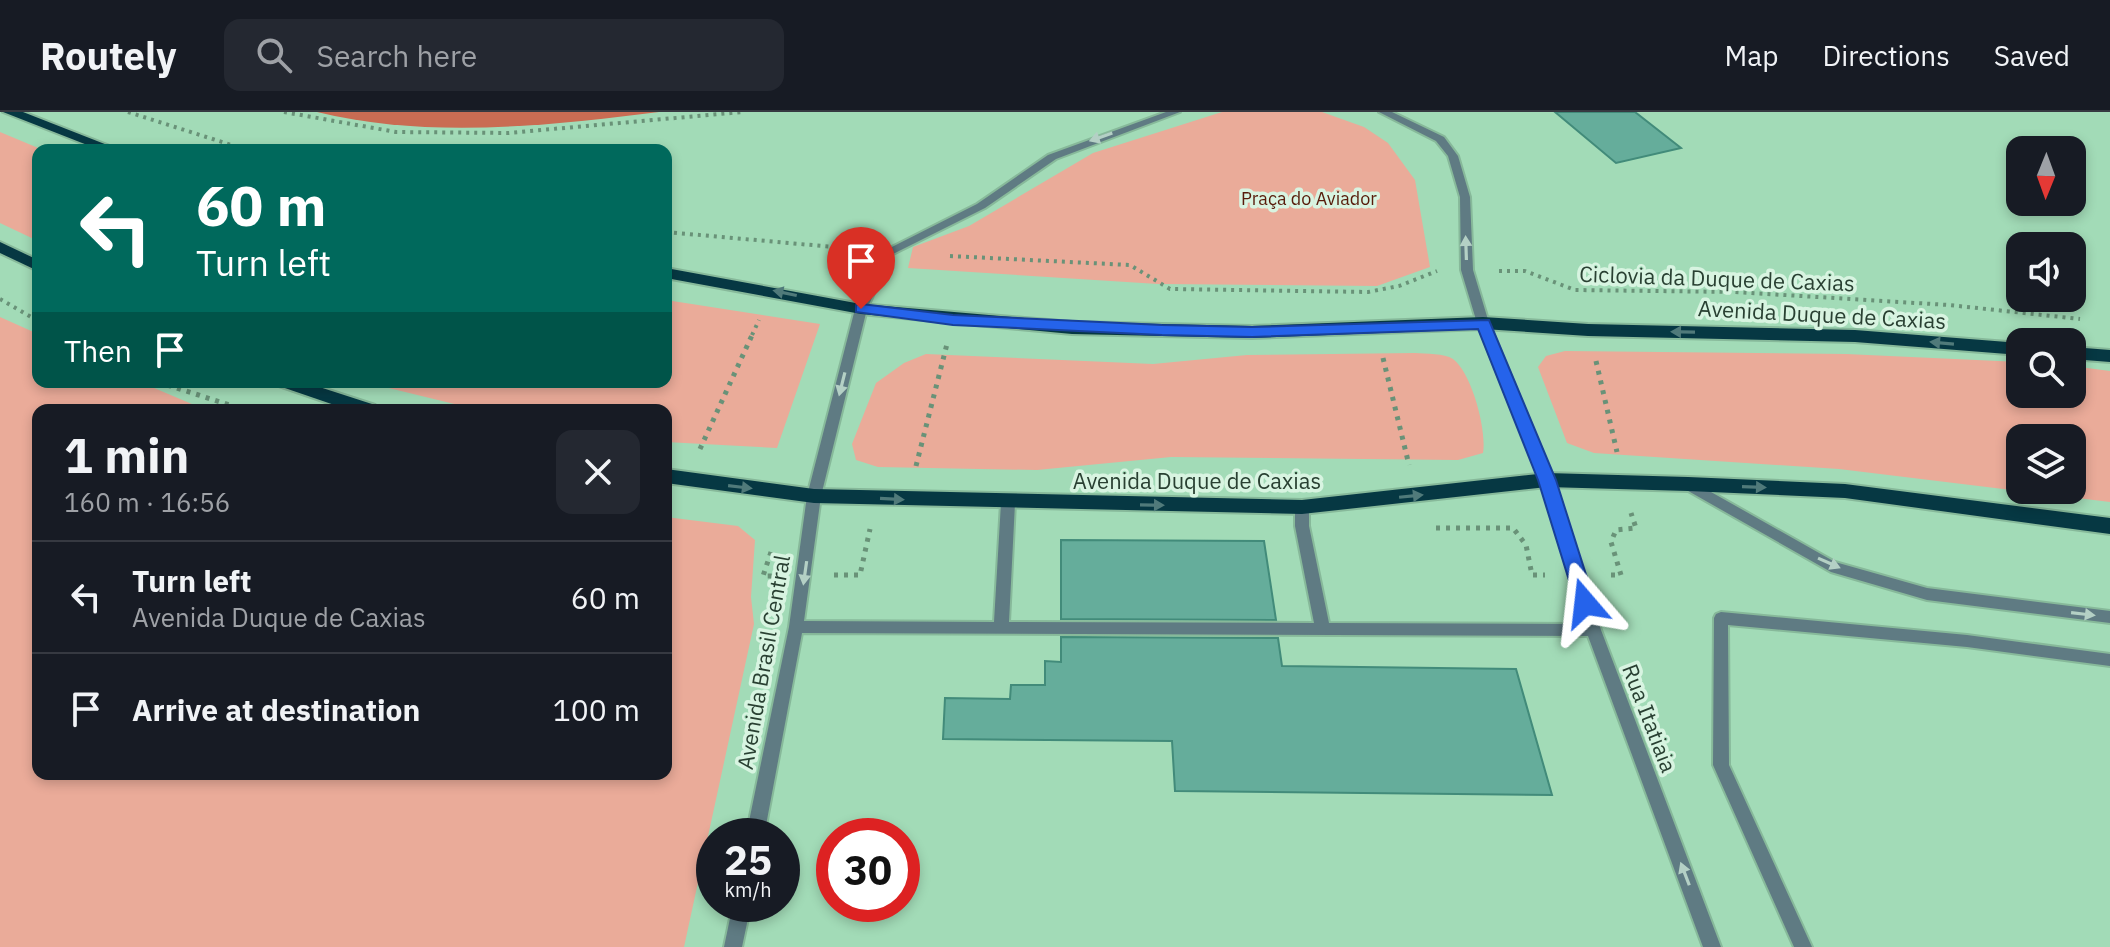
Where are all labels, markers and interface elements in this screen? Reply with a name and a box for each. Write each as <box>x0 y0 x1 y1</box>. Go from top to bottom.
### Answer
search box <box>224 19 784 91</box>
text: Routely <box>40 31 176 80</box>
icon: search <box>252 33 296 77</box>
text: Search here <box>316 36 477 75</box>
text: Map <box>1724 37 1778 74</box>
text: Directions <box>1822 37 1950 74</box>
text: Saved <box>1994 37 2070 74</box>
one-way arrow <box>1089 131 1113 143</box>
north arrow <box>2006 136 2086 216</box>
map controls <box>2006 136 2086 504</box>
text: 60 m <box>196 169 326 241</box>
icon: left <box>64 176 168 280</box>
park label: Praça do Aviador <box>1241 187 1377 210</box>
pin <box>827 227 895 309</box>
button: sound <box>2006 232 2086 312</box>
one-way arrow <box>1460 235 1473 260</box>
text: Turn left <box>196 239 331 286</box>
icon: arrive <box>839 239 883 283</box>
street label: Ciclovia da Duque de Caxias <box>1579 259 1855 297</box>
one-way arrow <box>772 286 797 299</box>
street label: Avenida Duque de Caxias <box>1697 293 1947 335</box>
one-way arrow <box>1670 326 1695 338</box>
icon: arrive <box>148 328 192 372</box>
button: search <box>2006 328 2086 408</box>
text: Then <box>64 331 132 370</box>
one-way arrow <box>1929 336 1954 349</box>
one-way arrow <box>836 372 848 397</box>
text: 1 min <box>64 424 189 486</box>
button: layers <box>2006 424 2086 504</box>
button: close <box>556 430 640 514</box>
street label: Avenida Duque de Caxias <box>1073 466 1321 495</box>
one-way arrow <box>728 480 753 493</box>
one-way arrow <box>1742 480 1767 493</box>
text: 160 m · 16:56 <box>64 485 230 519</box>
one-way arrow <box>1399 489 1424 502</box>
one-way arrow <box>880 493 905 506</box>
one-way arrow <box>1140 499 1165 511</box>
street label: Avenida Brasil Central <box>730 552 796 772</box>
one-way arrow <box>1817 556 1841 570</box>
text: Turn left <box>132 561 251 600</box>
one-way arrow <box>798 561 811 586</box>
position arrow <box>1543 561 1627 645</box>
icon: left <box>64 575 108 619</box>
text: 60 m <box>571 578 640 617</box>
text: Avenida Duque de Caxias <box>132 600 426 634</box>
one-way arrow <box>2071 608 2096 621</box>
street label: Rua Itatiaia <box>1616 660 1684 777</box>
icon: arrive <box>64 687 108 731</box>
text: Arrive at destination <box>132 690 420 729</box>
text: 100 m <box>553 690 640 729</box>
speed limit sign: 30 <box>816 818 920 922</box>
text: 25 <box>724 834 772 886</box>
one-way arrow <box>1678 862 1691 886</box>
text: km/h <box>724 876 772 903</box>

